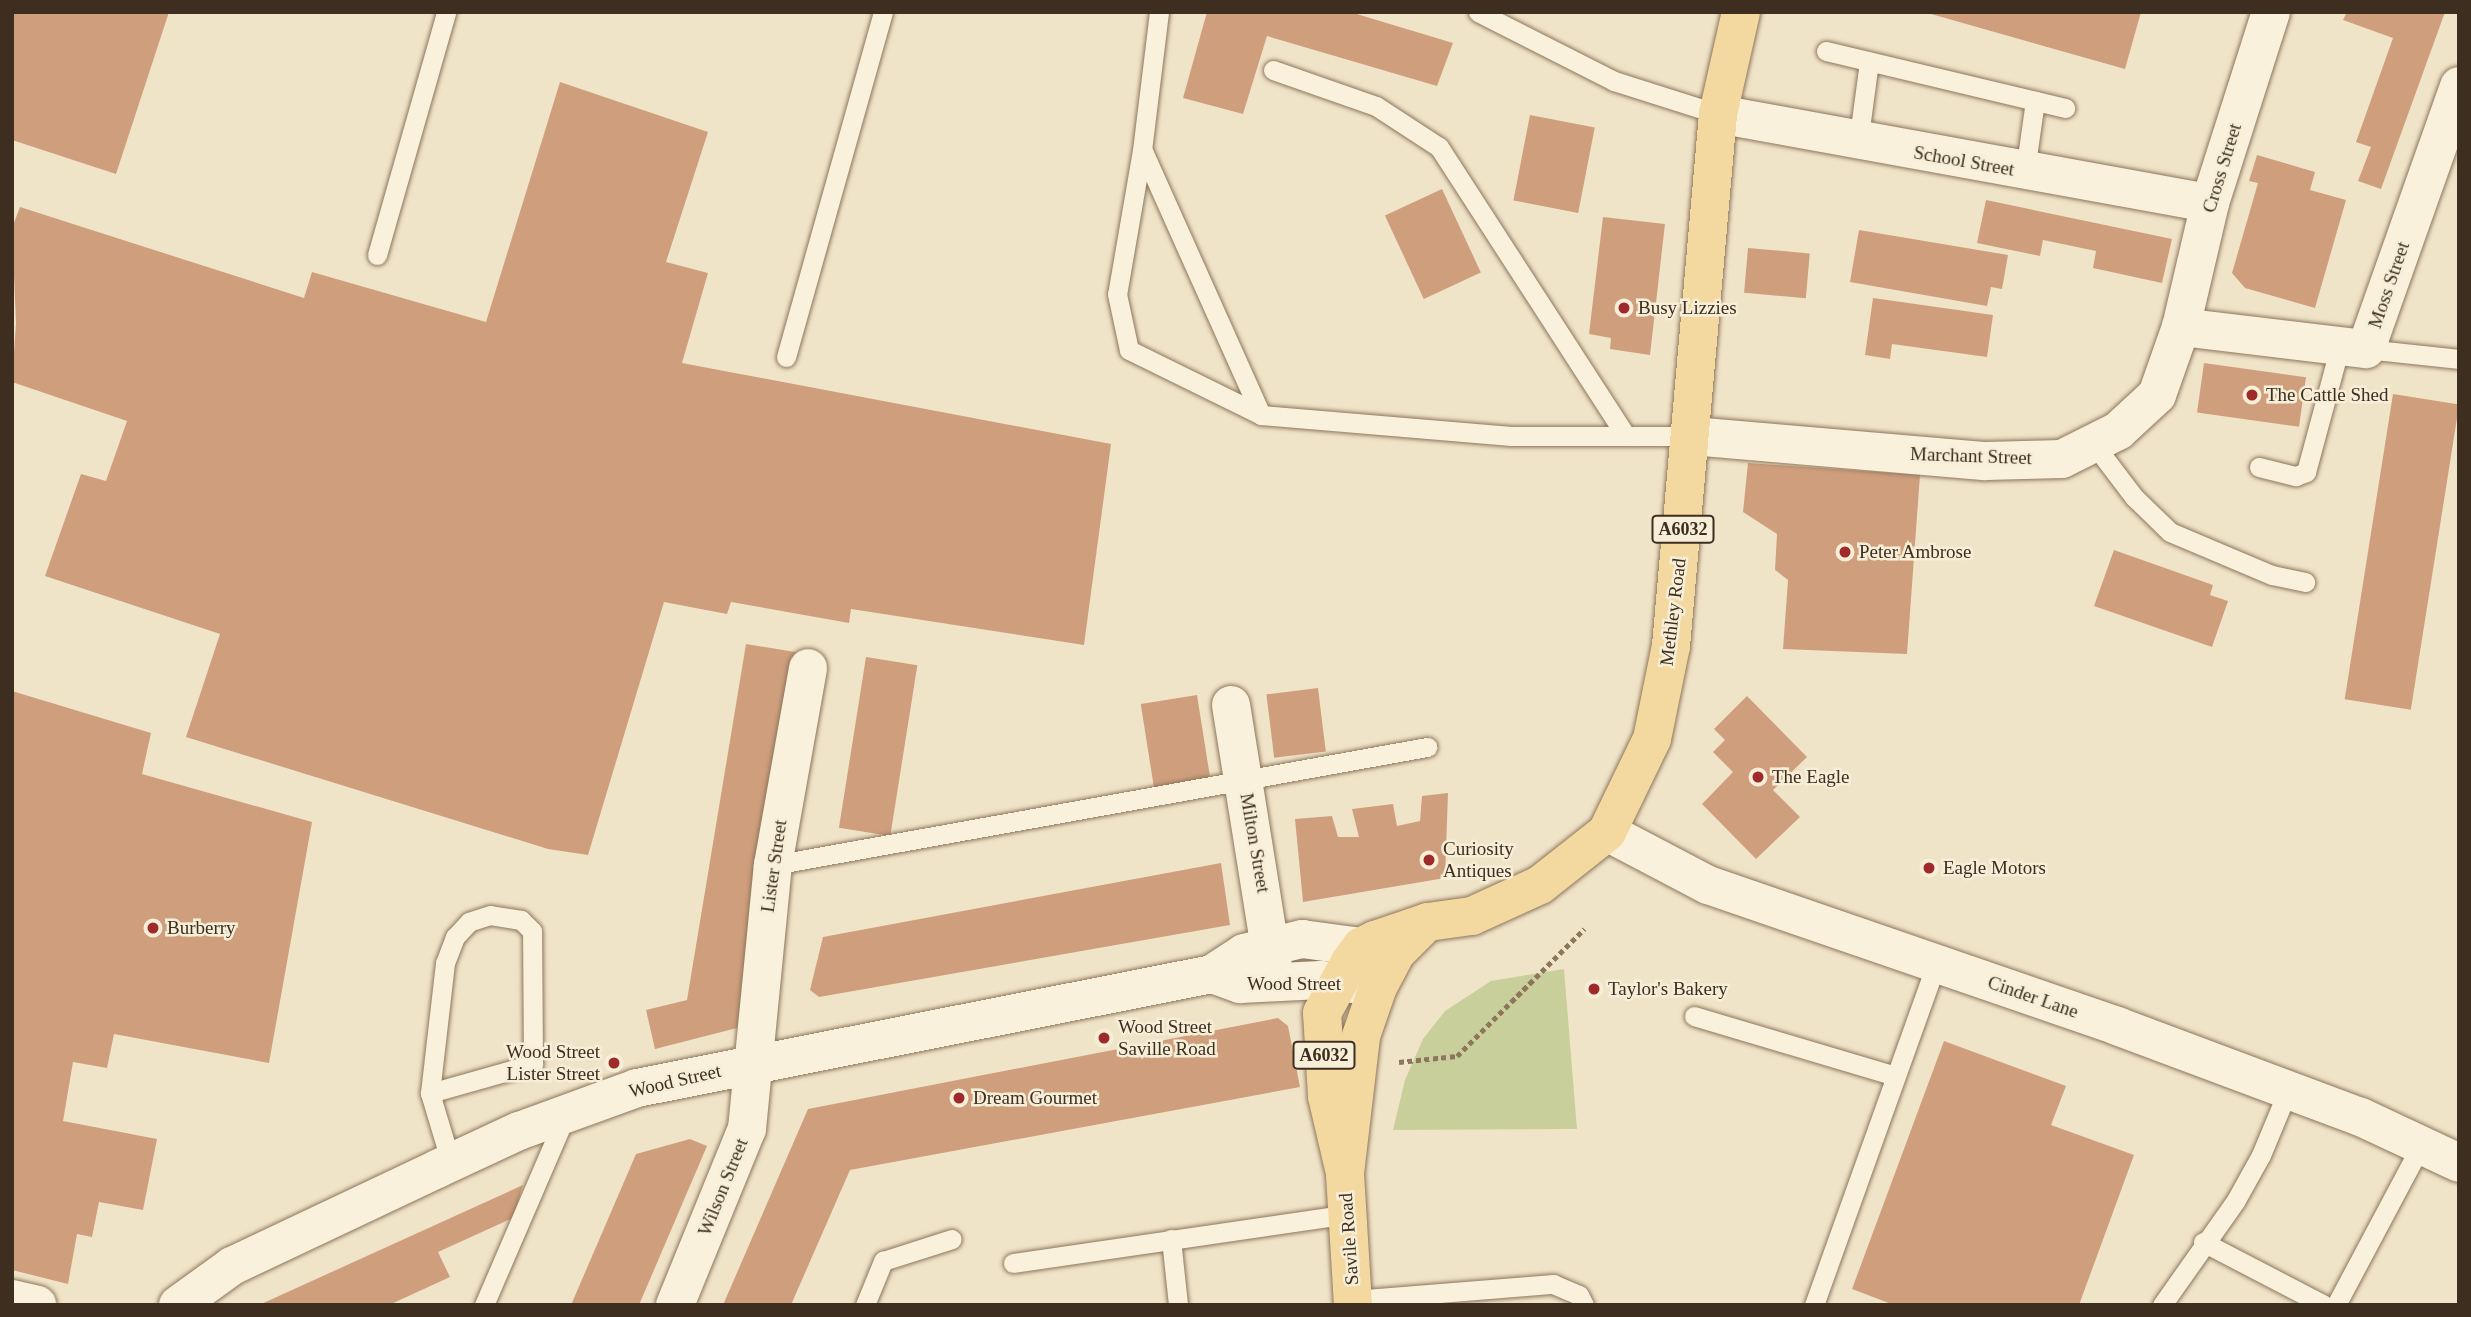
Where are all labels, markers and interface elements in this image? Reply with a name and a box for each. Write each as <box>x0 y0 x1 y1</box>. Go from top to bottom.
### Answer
street label: Cross Street <box>2198 121 2246 215</box>
street label: School Street <box>1912 141 2016 181</box>
street label: Moss Street <box>2364 239 2414 331</box>
place label: Busy Lizzies <box>1638 297 1737 319</box>
marker: Busy Lizzies <box>1616 300 1632 316</box>
place label: The Cattle Shed <box>2266 384 2388 406</box>
marker: The Cattle Shed <box>2244 387 2260 403</box>
street label: Marchant Street <box>1910 442 2032 470</box>
road number: A6032 <box>1652 514 1714 544</box>
place label: Peter Ambrose <box>1859 541 1972 563</box>
marker: Peter Ambrose <box>1837 544 1853 560</box>
street label: Methley Road <box>1655 557 1691 667</box>
place label: The Eagle <box>1772 766 1850 788</box>
marker: The Eagle <box>1750 769 1766 785</box>
street label: Milton Street <box>1235 791 1275 895</box>
street label: Lister Street <box>756 818 792 914</box>
place label: Curiosity Antiques <box>1443 838 1514 882</box>
marker: Curiosity Antiques <box>1421 852 1437 868</box>
place label: Eagle Motors <box>1943 857 2046 879</box>
marker: Eagle Motors <box>1921 860 1937 876</box>
place label: Burberry <box>167 917 236 939</box>
marker: Burberry <box>145 920 161 936</box>
street label: Cinder Lane <box>1985 971 2081 1023</box>
street label: Wood Street <box>1247 973 1341 995</box>
place label: Taylor's Bakery <box>1608 978 1728 1000</box>
marker: Taylor's Bakery <box>1586 981 1602 997</box>
place label: Wood Street Saville Road <box>1118 1016 1216 1060</box>
marker: Wood Street Saville Road <box>1096 1030 1112 1046</box>
road number: A6032 <box>1292 1040 1356 1070</box>
place label: Wood Street Lister Street <box>506 1041 600 1085</box>
marker: Wood Street Lister Street <box>606 1055 622 1071</box>
street label: Wood Street <box>627 1059 723 1103</box>
place label: Dream Gourmet <box>973 1087 1097 1109</box>
marker: Dream Gourmet <box>951 1090 967 1106</box>
street label: Wilson Street <box>693 1135 753 1239</box>
street label: Savile Road <box>1334 1192 1364 1286</box>

